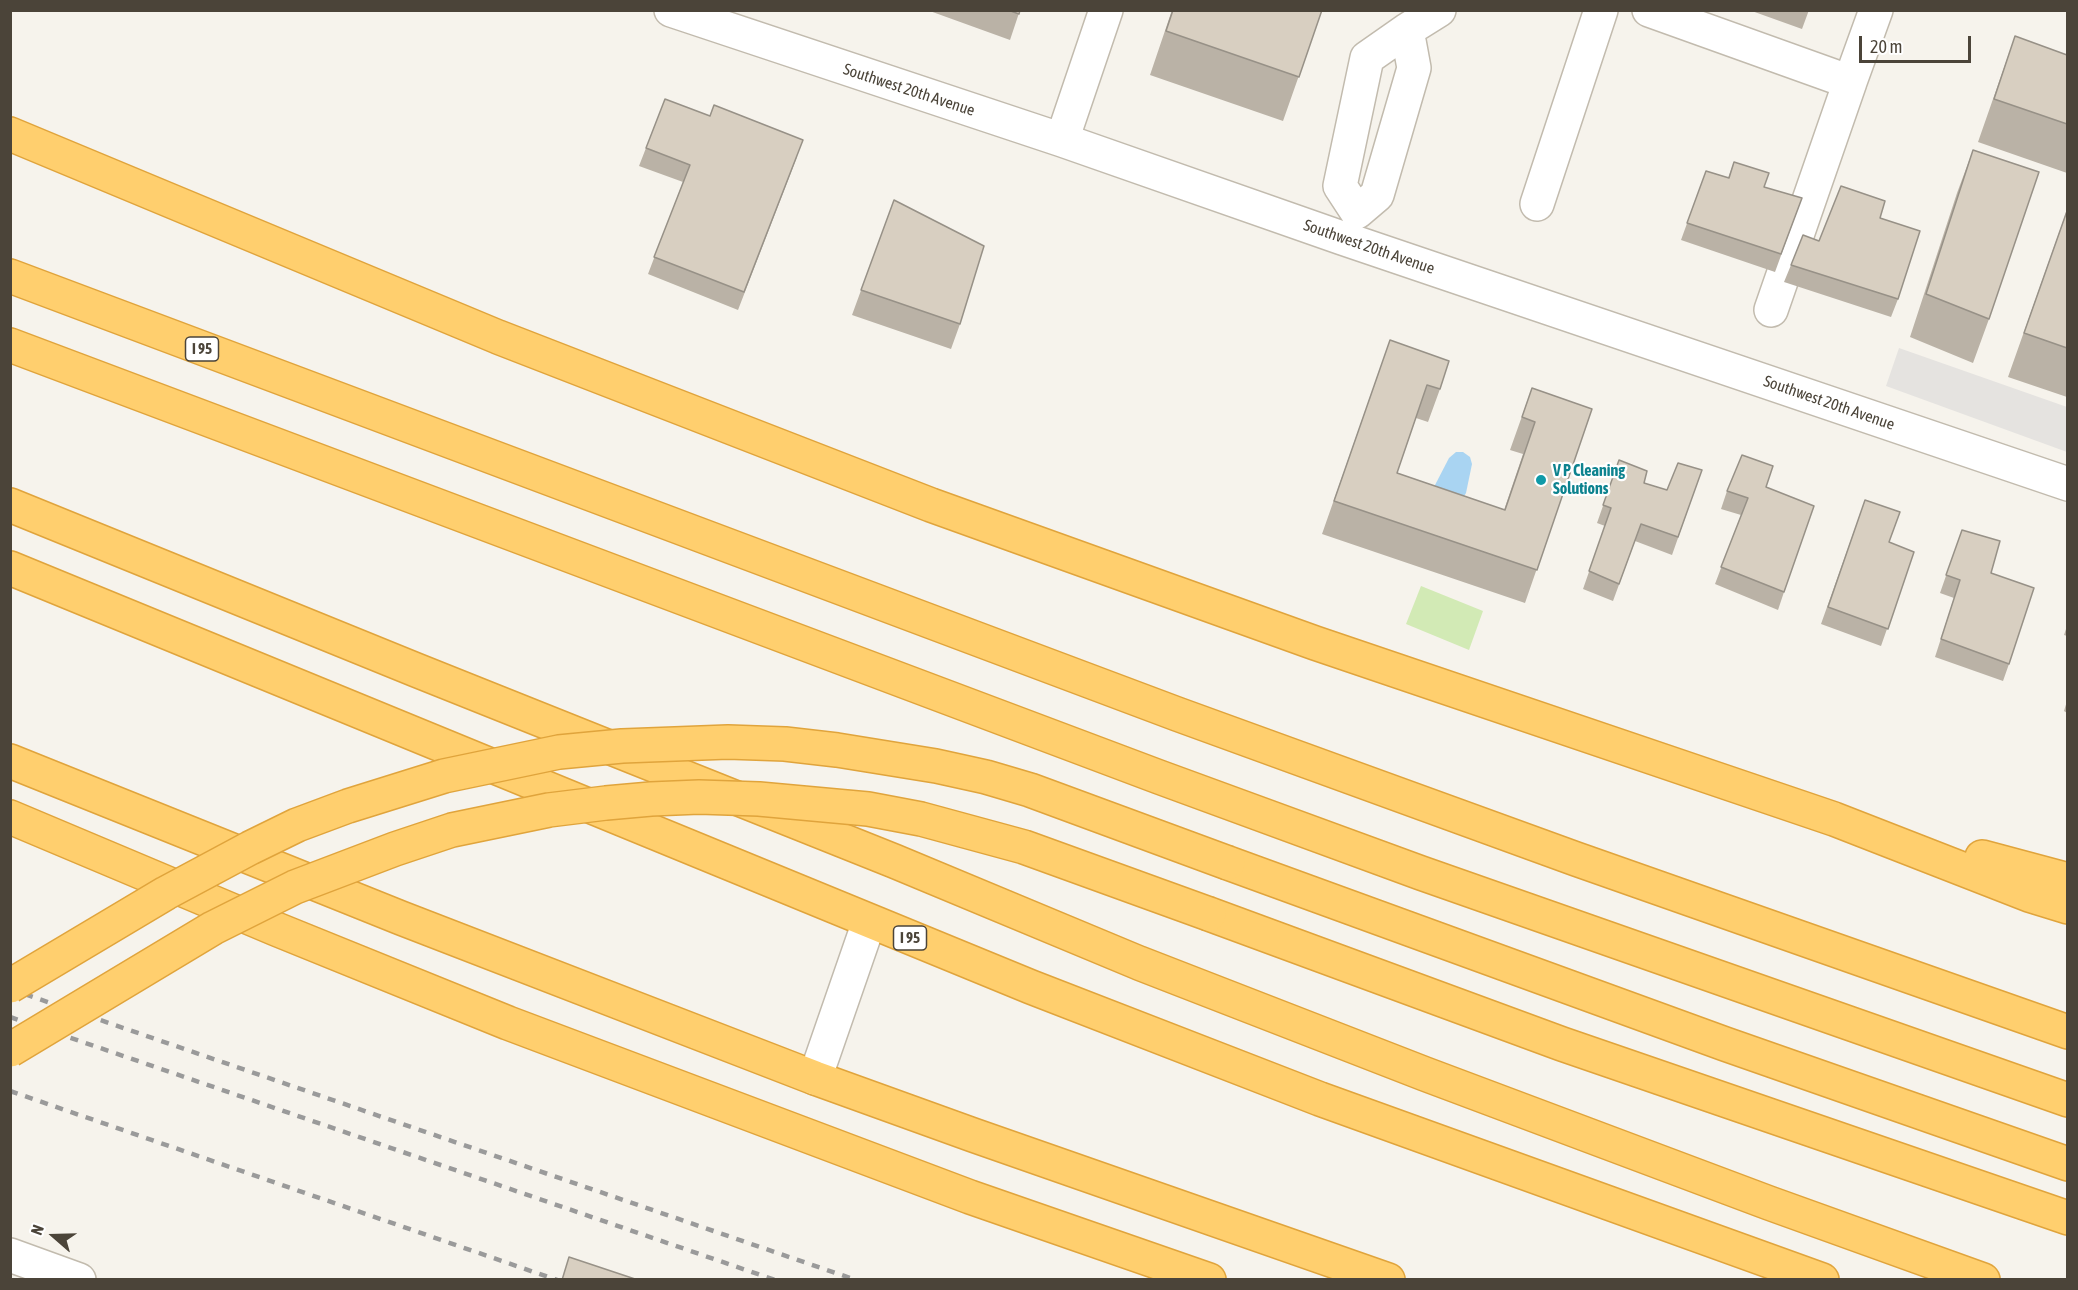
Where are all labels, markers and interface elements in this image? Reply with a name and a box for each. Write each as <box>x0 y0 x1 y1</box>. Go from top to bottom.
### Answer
scale bar <box>1862 24 1974 62</box>
text: 20 m <box>1870 36 1902 57</box>
street label: Southwest 20th Avenue <box>841 60 977 120</box>
street label: Southwest 20th Avenue <box>1301 216 1437 278</box>
road number: I 95 <box>186 337 218 361</box>
street label: Southwest 20th Avenue <box>1761 372 1897 434</box>
place label: V P Cleaning Solutions <box>1553 461 1625 499</box>
marker: V P Cleaning Solutions <box>1534 473 1548 487</box>
road number: I 95 <box>894 926 926 950</box>
north arrow <box>24 1206 84 1266</box>
text: N <box>27 1222 47 1237</box>

